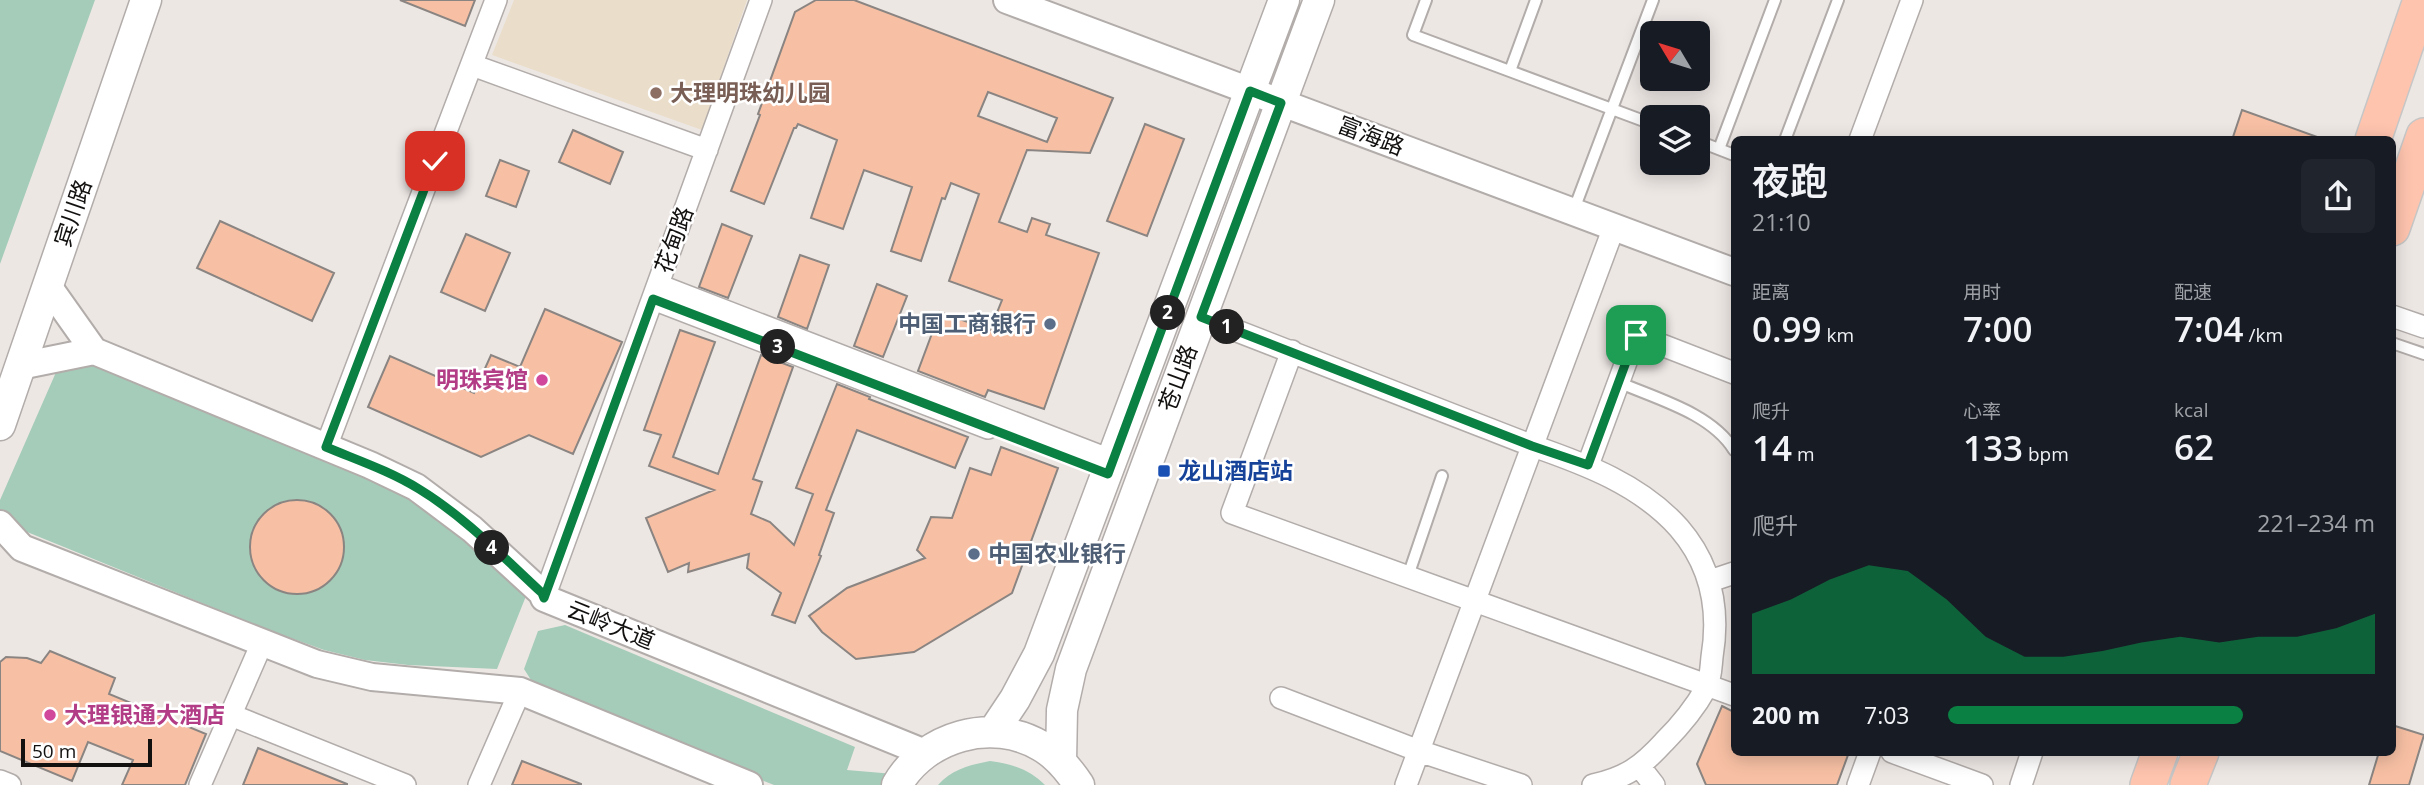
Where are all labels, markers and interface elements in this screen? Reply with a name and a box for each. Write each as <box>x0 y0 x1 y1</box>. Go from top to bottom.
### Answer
north arrow <box>1640 21 1710 91</box>
map controls <box>1640 21 1710 175</box>
place label: 大理明珠幼儿园 <box>670 76 831 108</box>
marker: 大理明珠幼儿园 <box>648 85 664 101</box>
button: layers <box>1640 105 1710 175</box>
street label: 富海路 <box>1333 108 1409 162</box>
pin <box>405 131 465 191</box>
icon: check <box>416 142 454 180</box>
text: 夜跑 <box>1752 154 1828 206</box>
button: share <box>2301 159 2375 233</box>
street label: 宾川路 <box>46 175 98 251</box>
street label: 花甸路 <box>646 202 700 278</box>
text: 21:10 <box>1752 206 1811 238</box>
text: 距离 <box>1752 279 1790 305</box>
text: 用时 <box>1963 279 2001 305</box>
text: 配速 <box>2174 279 2212 305</box>
pin: 2 <box>1150 296 1186 330</box>
text: 2 <box>1162 299 1173 325</box>
pin <box>1606 305 1666 365</box>
text: 0.99 <box>1752 305 1822 352</box>
text: 7:00 <box>1963 305 2033 352</box>
text: 7:04 <box>2174 305 2244 352</box>
place label: 中国工商银行 <box>898 307 1036 339</box>
pin: 1 <box>1210 310 1244 344</box>
text: 1 <box>1221 313 1232 339</box>
marker: 中国工商银行 <box>1042 316 1058 332</box>
icon: arrive <box>1617 316 1655 354</box>
text: km <box>1822 322 1854 348</box>
text: /km <box>2244 322 2283 348</box>
pin: 3 <box>760 330 796 364</box>
text: 3 <box>772 333 783 359</box>
street label: 苍山路 <box>1150 340 1204 416</box>
place label: 明珠宾馆 <box>436 363 528 395</box>
marker: 明珠宾馆 <box>534 372 550 388</box>
text: kcal <box>2174 397 2208 423</box>
text: 爬升 <box>1752 398 1790 424</box>
text: 心率 <box>1963 398 2001 424</box>
text: 62 <box>2174 423 2214 470</box>
text: 14 <box>1752 424 1792 471</box>
text: 133 <box>1963 424 2023 471</box>
text: m <box>1792 441 1815 467</box>
text: bpm <box>2023 441 2069 467</box>
place label: 龙山酒店站 <box>1178 454 1293 486</box>
marker: 龙山酒店站 <box>1156 463 1172 479</box>
text: 221–234 m <box>2257 507 2375 539</box>
text: 爬升 <box>1752 509 1798 541</box>
pin: 4 <box>475 530 510 566</box>
text: 4 <box>486 534 497 560</box>
place label: 中国农业银行 <box>988 537 1126 569</box>
marker: 中国农业银行 <box>966 546 982 562</box>
street label: 云岭大道 <box>563 592 660 656</box>
place label: 大理银通大酒店 <box>64 698 225 730</box>
text: 200 m <box>1752 699 1820 731</box>
text: 7:03 <box>1864 699 1910 731</box>
marker: 大理银通大酒店 <box>42 707 58 723</box>
scale bar <box>21 736 152 768</box>
text: 50 m <box>32 738 76 764</box>

